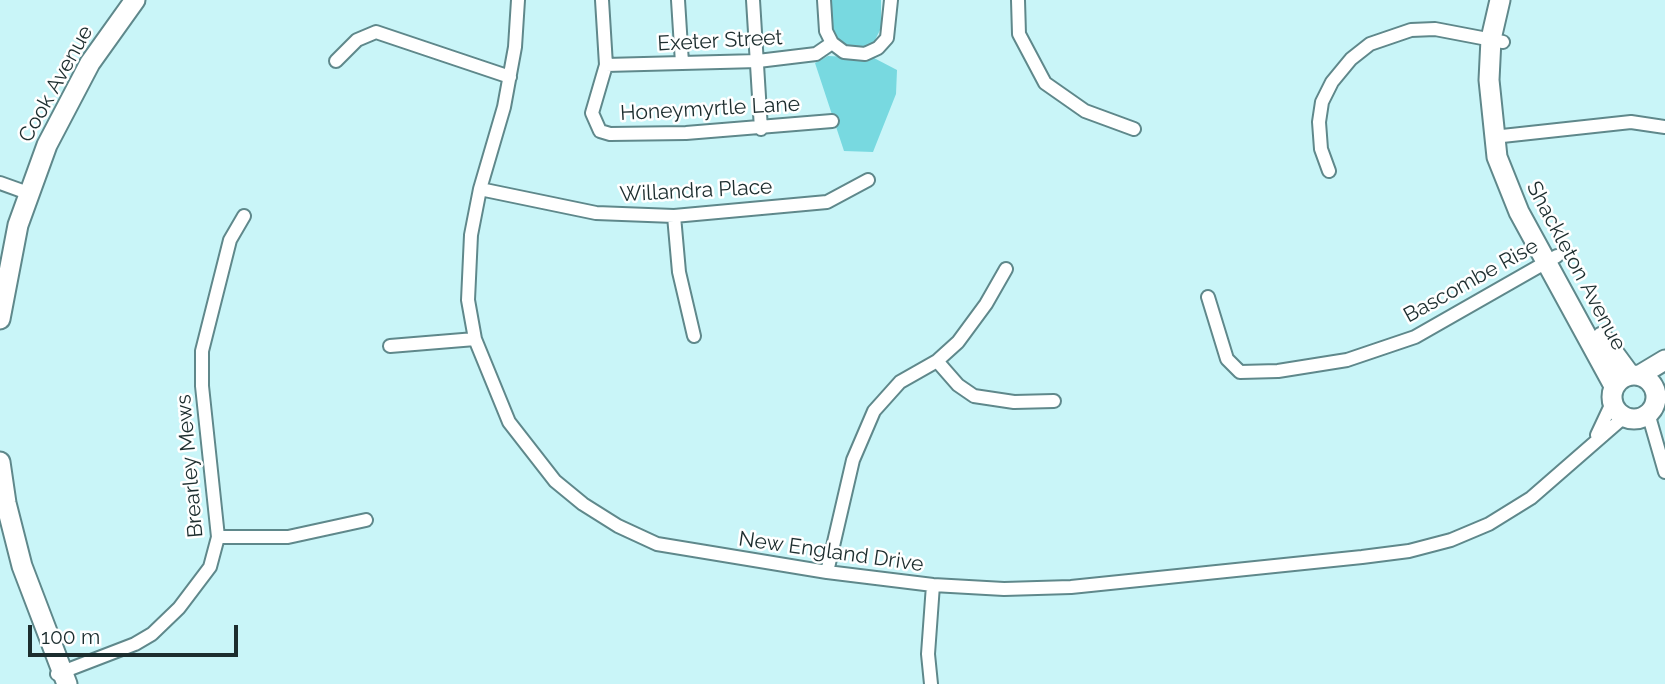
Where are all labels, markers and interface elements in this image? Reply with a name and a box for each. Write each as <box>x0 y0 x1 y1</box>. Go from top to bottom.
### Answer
street label: Cook Avenue <box>14 21 98 147</box>
street label: Exeter Street <box>657 25 783 57</box>
street label: Honeymyrtle Lane <box>619 92 801 126</box>
street label: Willandra Place <box>619 174 773 208</box>
street label: Shackleton Avenue <box>1521 177 1631 355</box>
street label: Bascombe Rise <box>1399 234 1543 328</box>
street label: Brearley Mews <box>171 393 209 539</box>
street label: New England Drive <box>737 527 925 577</box>
scale bar <box>32 610 242 654</box>
text: 100 m <box>41 624 100 649</box>

